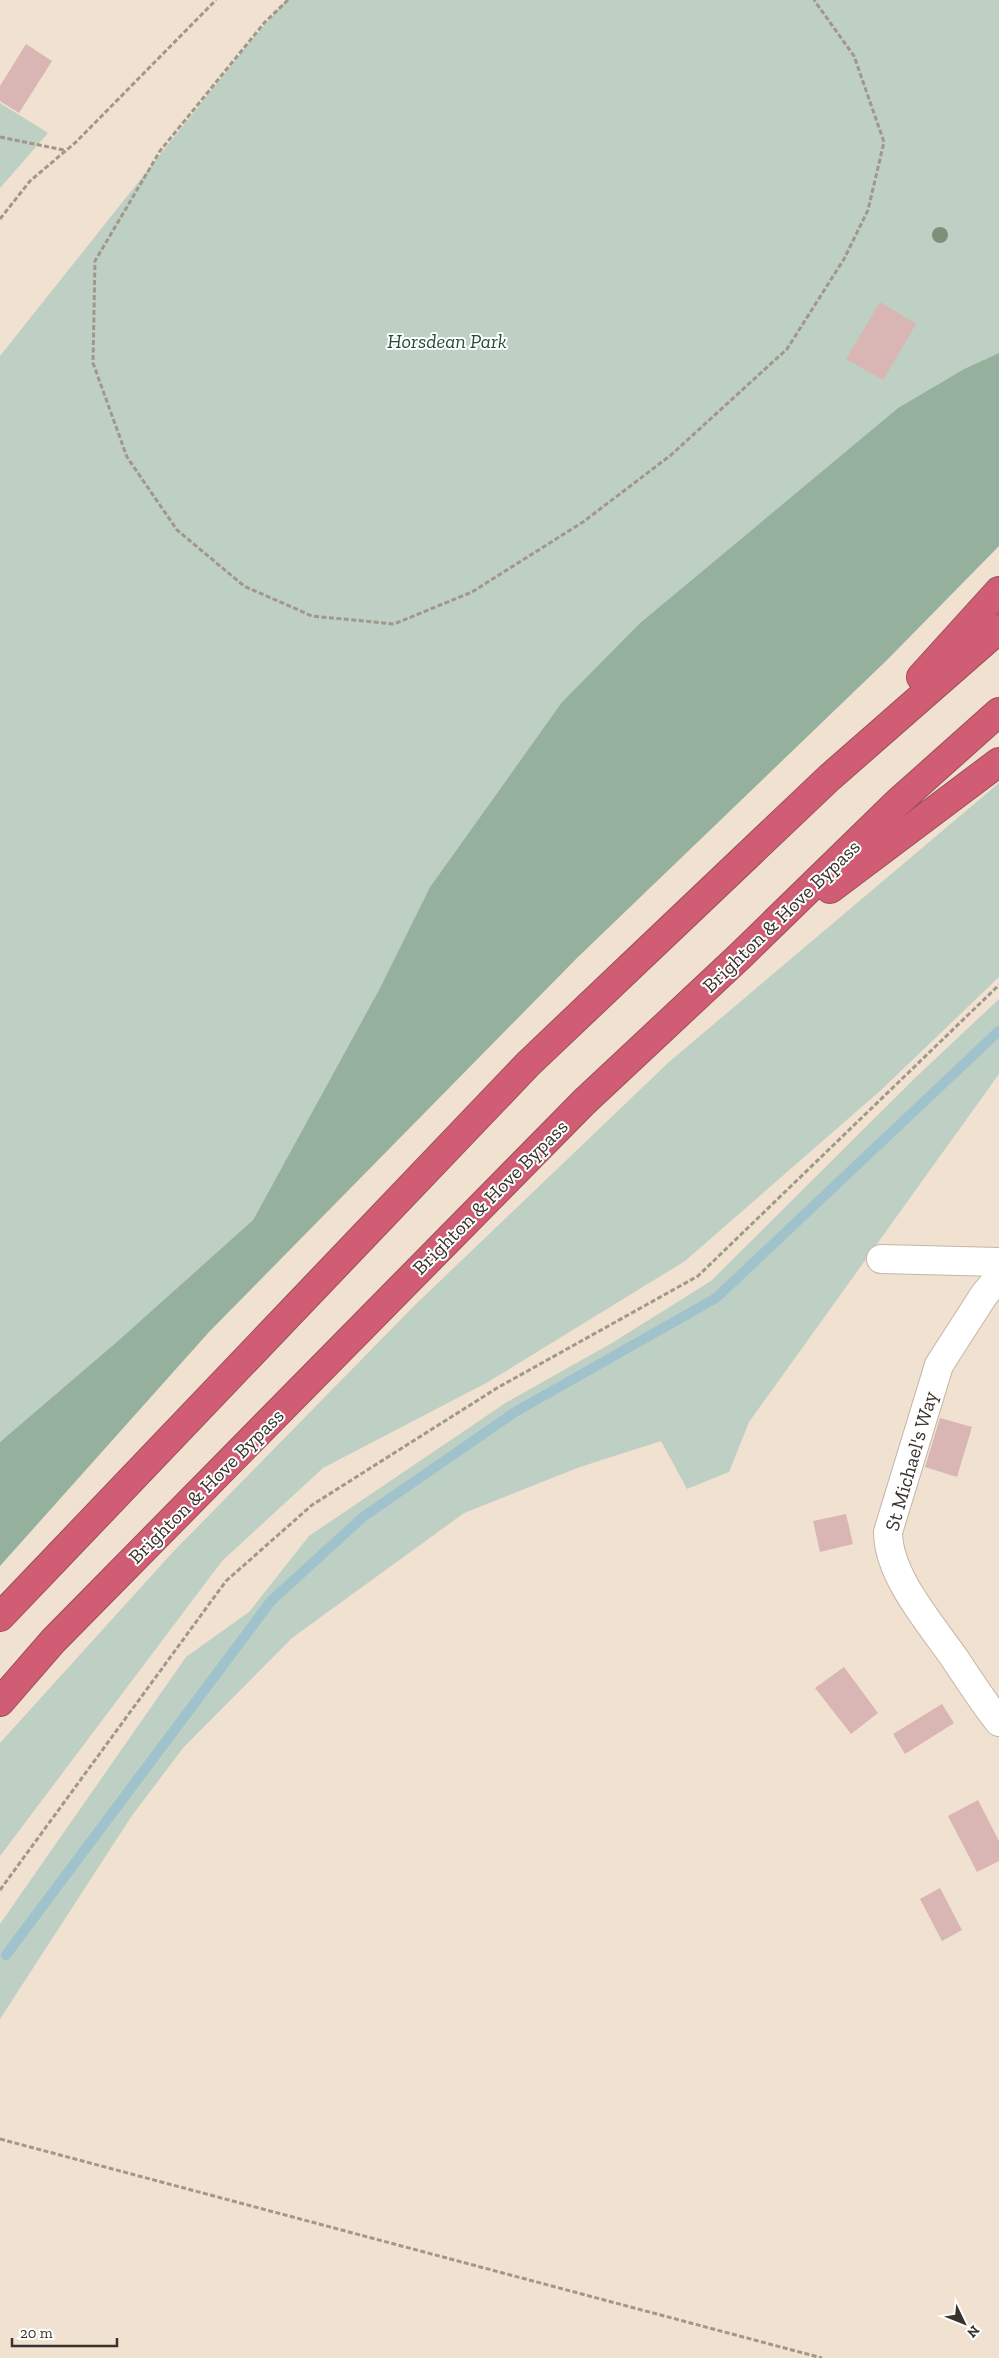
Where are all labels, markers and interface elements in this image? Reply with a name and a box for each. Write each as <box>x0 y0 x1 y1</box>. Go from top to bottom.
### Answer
park label: Horsdean Park <box>387 329 507 353</box>
street label: Brighton & Hove Bypass <box>697 835 865 997</box>
street label: Brighton & Hove Bypass <box>407 1114 573 1280</box>
street label: St Michael's Way <box>880 1388 943 1534</box>
street label: Brighton & Hove Bypass <box>123 1403 289 1569</box>
north arrow <box>939 2298 989 2348</box>
scale bar <box>12 2316 118 2348</box>
text: N <box>963 2322 983 2341</box>
text: 20 m <box>20 2324 53 2342</box>

